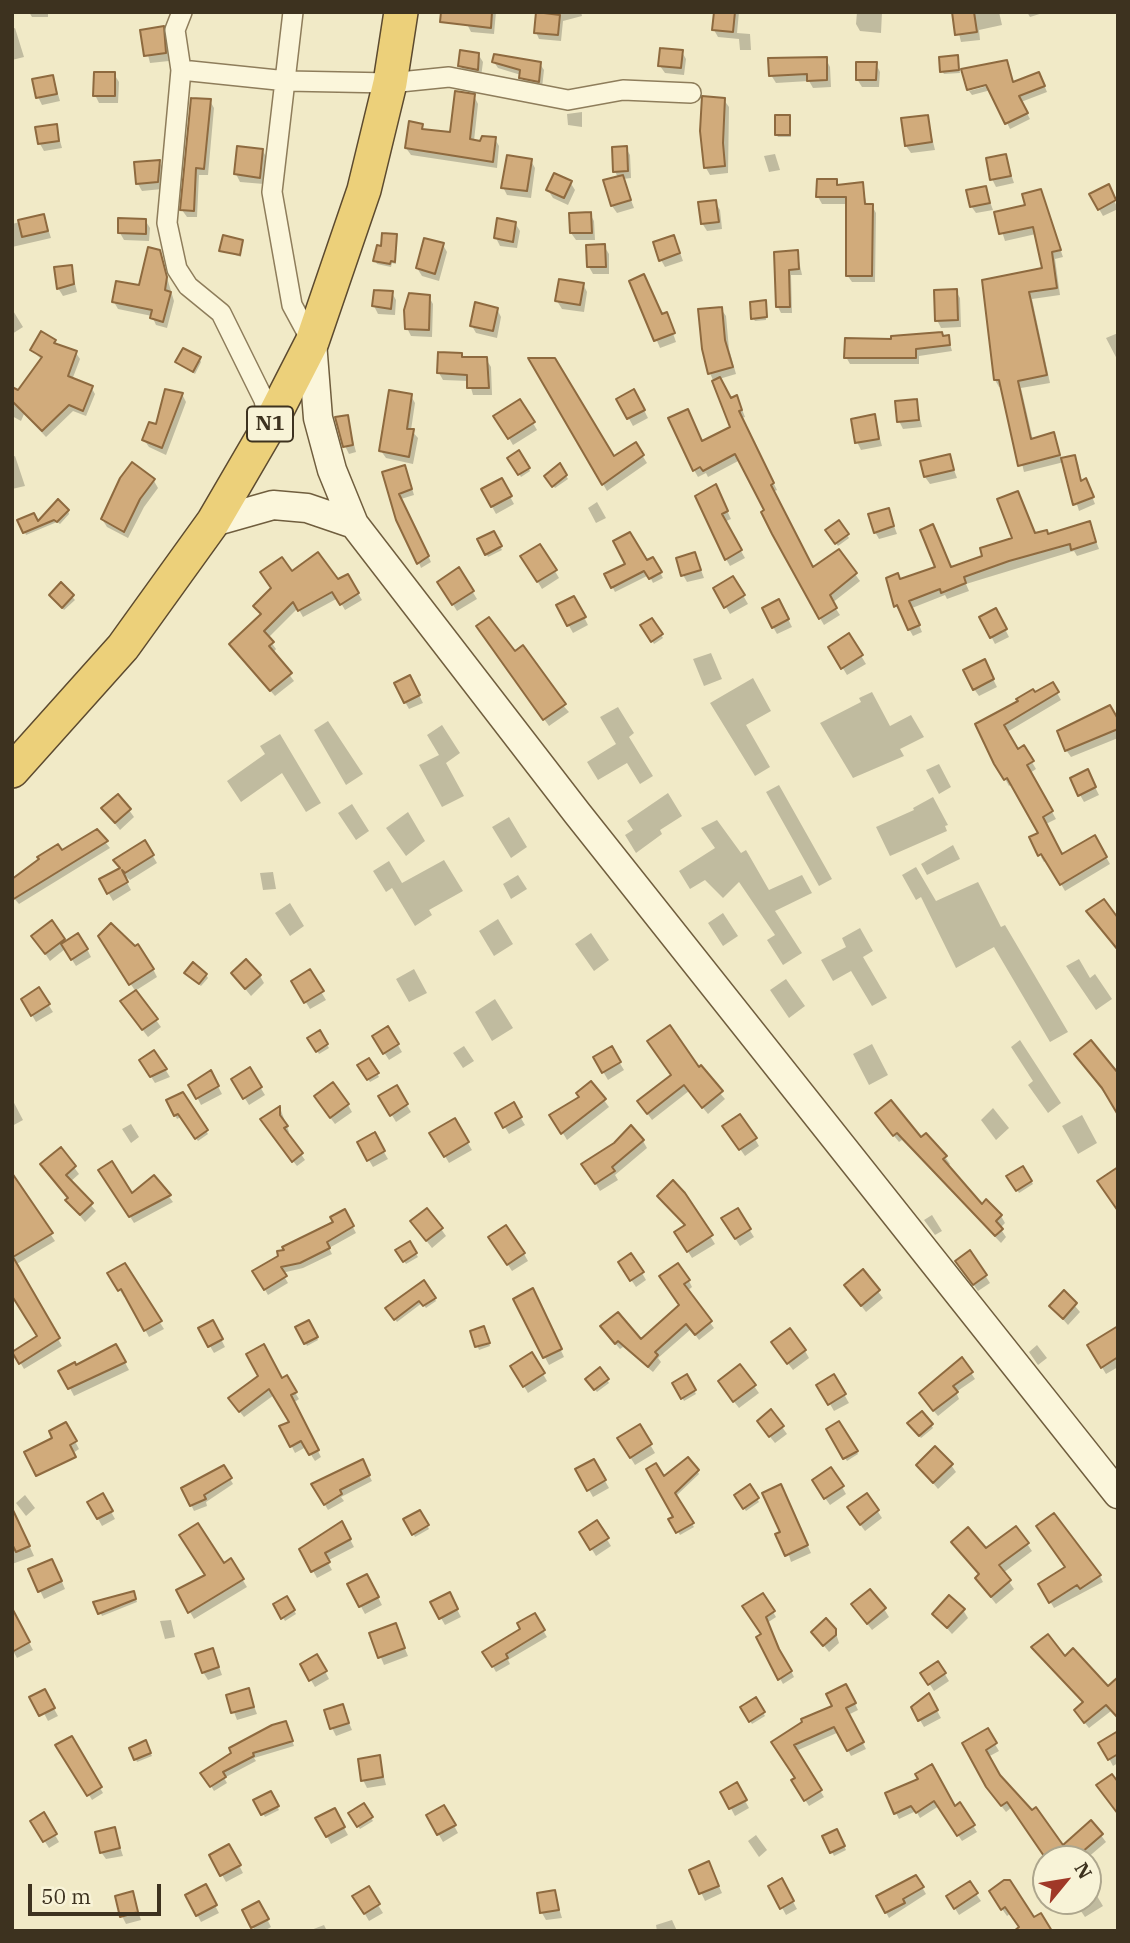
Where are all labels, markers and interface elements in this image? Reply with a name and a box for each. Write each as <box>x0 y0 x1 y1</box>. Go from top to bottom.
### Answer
road number: N1 <box>247 406 293 442</box>
north arrow <box>1032 1845 1102 1915</box>
text: N <box>1069 1858 1098 1883</box>
scale bar <box>32 1870 164 1914</box>
text: 50 m <box>41 1882 91 1910</box>

